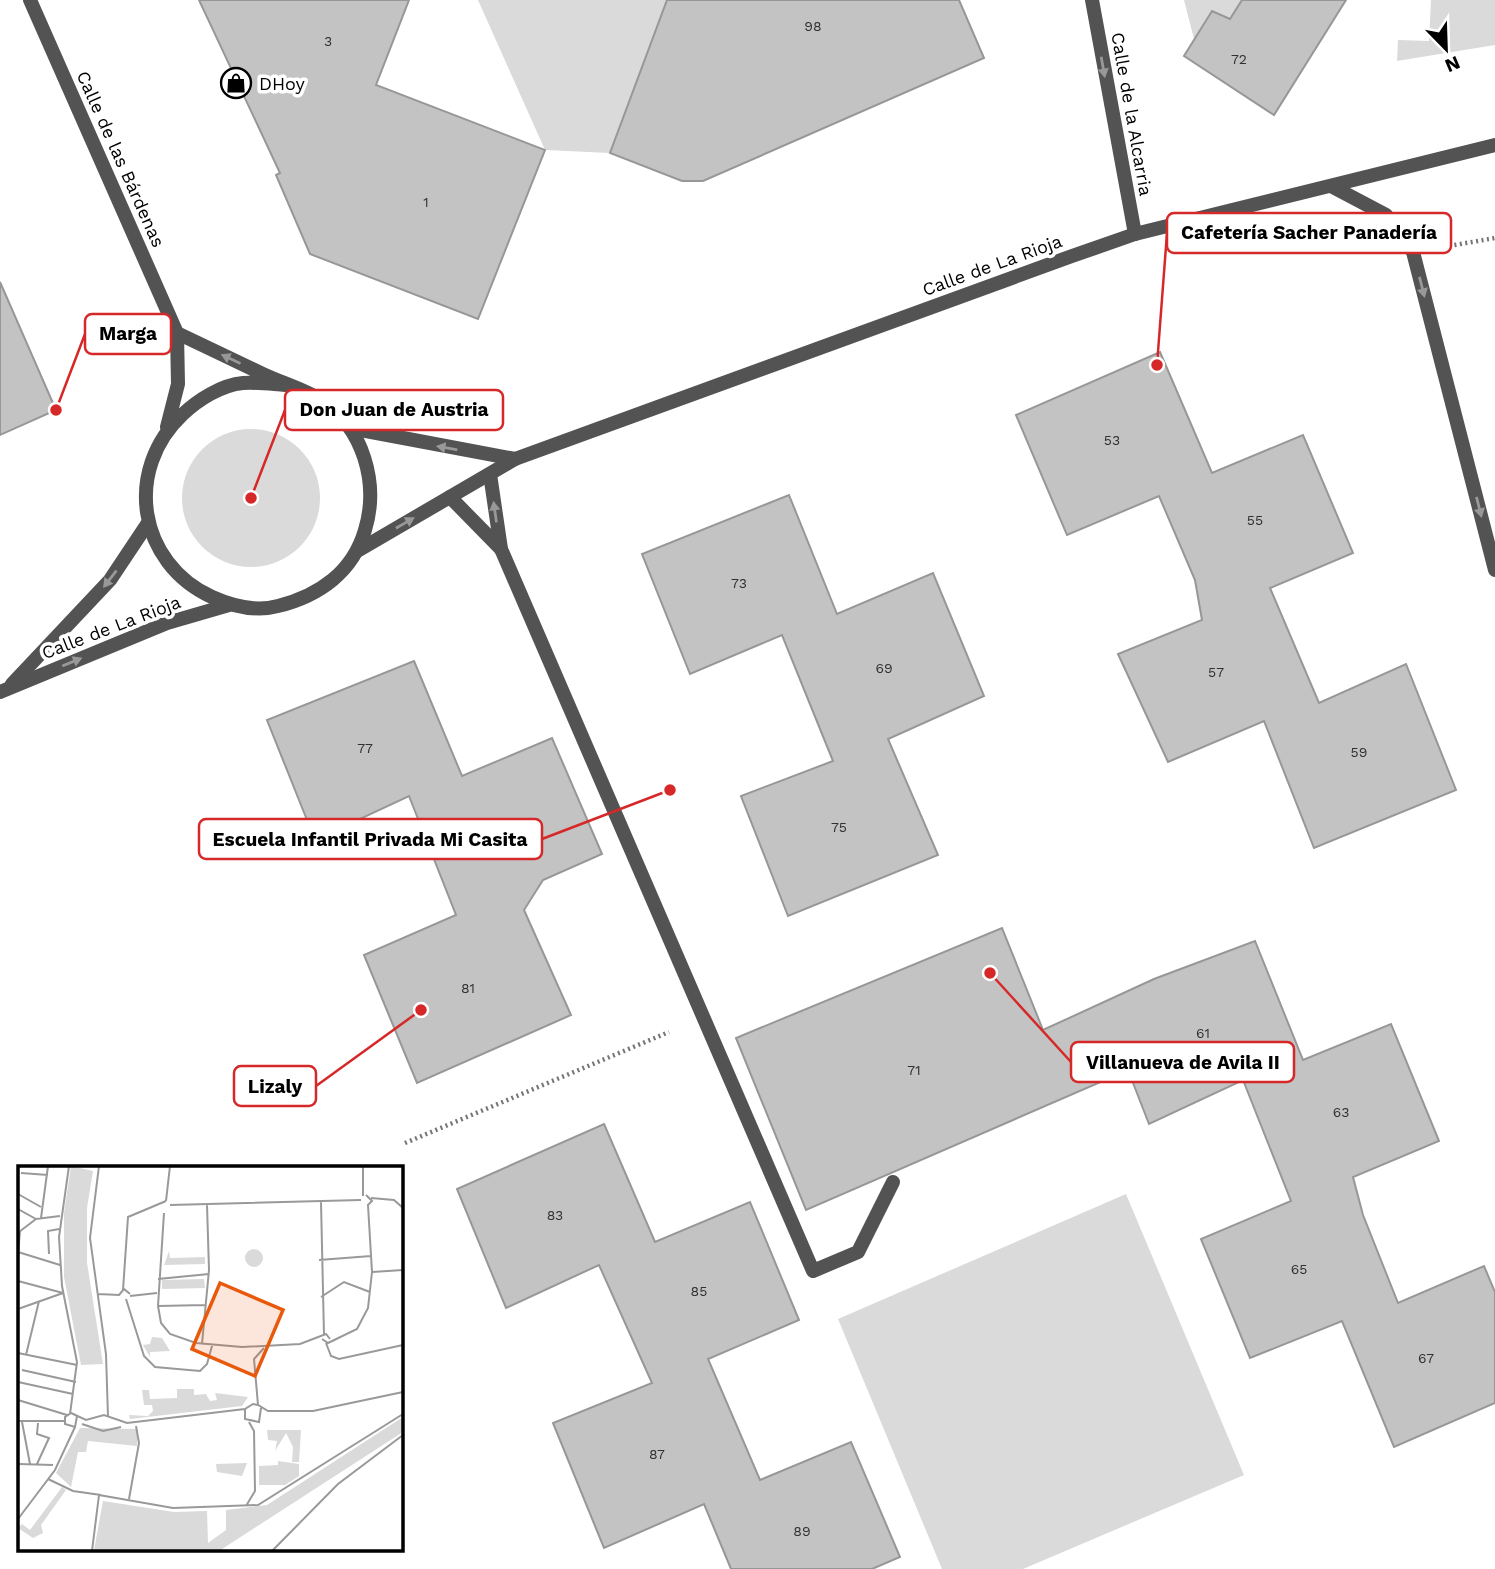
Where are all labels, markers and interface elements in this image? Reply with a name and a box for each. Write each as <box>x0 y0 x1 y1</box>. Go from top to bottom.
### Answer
north arrow <box>1411 14 1481 84</box>
house number: 98 <box>804 18 822 34</box>
street label: Calle de la Alcarria <box>1107 30 1157 198</box>
house number: 3 <box>324 33 332 49</box>
house number: 72 <box>1231 51 1247 67</box>
text: N <box>1441 51 1463 78</box>
one-way arrow <box>1098 56 1109 78</box>
shop icon: DHoy <box>219 66 253 100</box>
street label: Calle de las Bárdenas <box>73 68 169 250</box>
place label: DHoy <box>259 73 306 94</box>
house number: 1 <box>423 194 429 210</box>
callout: Cafetería Sacher Panadería <box>1167 213 1451 253</box>
text: Cafetería Sacher Panadería <box>1181 221 1437 244</box>
street label: Calle de La Rioja <box>919 230 1065 300</box>
one-way arrow <box>1417 276 1428 298</box>
callout: Marga <box>85 314 171 354</box>
text: Marga <box>99 322 157 345</box>
one-way arrow <box>221 353 241 365</box>
callout: Don Juan de Austria <box>285 390 503 430</box>
text: Don Juan de Austria <box>299 398 489 421</box>
house number: 53 <box>1104 432 1120 448</box>
one-way arrow <box>436 442 458 453</box>
one-way arrow <box>1474 496 1485 518</box>
one-way arrow <box>490 500 501 522</box>
house number: 55 <box>1247 512 1263 528</box>
one-way arrow <box>395 517 414 529</box>
one-way arrow <box>102 570 117 588</box>
house number: 73 <box>731 575 747 591</box>
street label: Calle de La Rioja <box>39 591 183 663</box>
one-way arrow <box>62 657 83 668</box>
house number: 69 <box>875 660 893 676</box>
house number: 57 <box>1208 664 1224 680</box>
house number: 77 <box>357 740 373 756</box>
house number: 59 <box>1351 744 1367 760</box>
callout: Escuela Infantil Privada Mi Casita <box>199 819 542 859</box>
house number: 75 <box>831 819 847 835</box>
text: Escuela Infantil Privada Mi Casita <box>213 828 527 851</box>
house number: 81 <box>461 980 475 996</box>
house number: 61 <box>1196 1025 1210 1041</box>
callout: Villanueva de Avila II <box>1071 1042 1294 1082</box>
text: Villanueva de Avila II <box>1086 1051 1280 1074</box>
house number: 71 <box>907 1062 921 1078</box>
callout: Lizaly <box>234 1066 316 1106</box>
text: Lizaly <box>248 1075 302 1098</box>
house number: 63 <box>1333 1104 1349 1120</box>
inset map <box>18 1166 402 1552</box>
house number: 83 <box>547 1207 563 1223</box>
house number: 65 <box>1291 1261 1307 1277</box>
house number: 85 <box>691 1283 707 1299</box>
house number: 67 <box>1418 1350 1434 1366</box>
house number: 87 <box>649 1446 665 1462</box>
house number: 89 <box>793 1523 811 1539</box>

